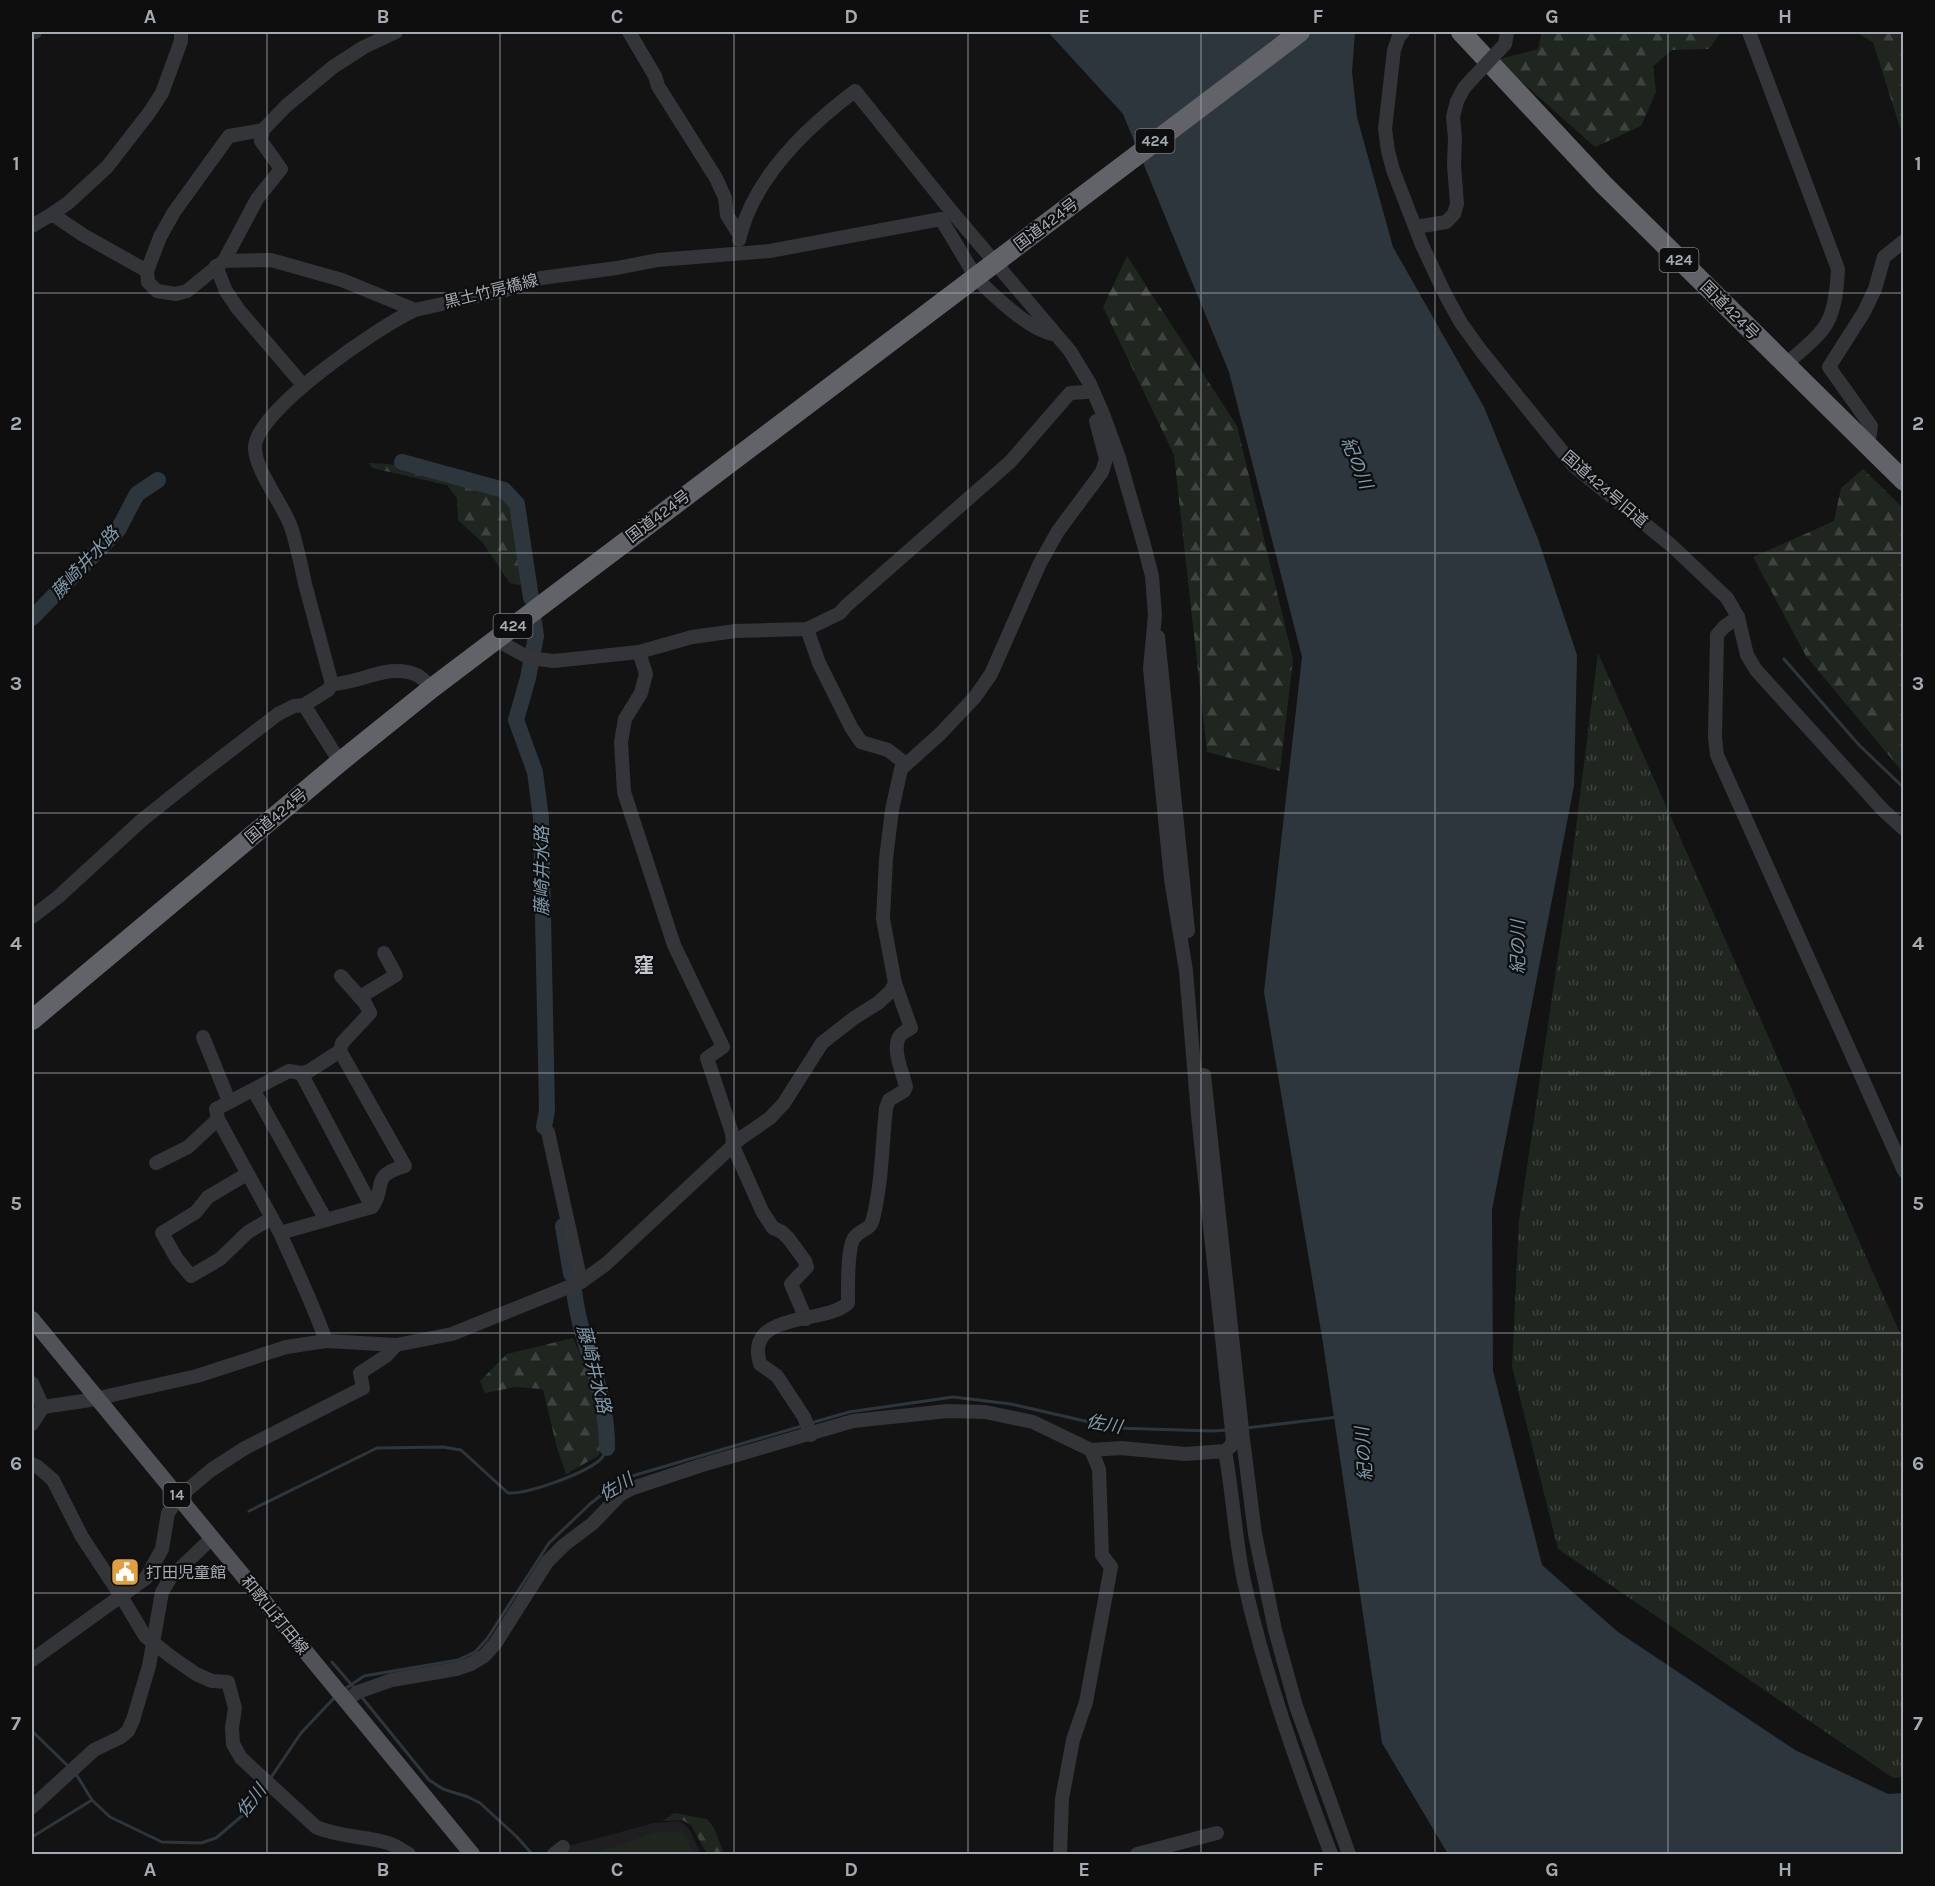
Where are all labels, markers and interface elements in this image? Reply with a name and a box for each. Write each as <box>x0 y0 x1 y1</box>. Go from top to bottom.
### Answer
text: A <box>144 5 157 28</box>
text: B <box>377 5 389 28</box>
text: C <box>611 5 623 28</box>
text: D <box>844 5 858 28</box>
text: E <box>1078 5 1090 28</box>
text: F <box>1313 5 1324 28</box>
text: G <box>1545 5 1559 28</box>
text: H <box>1778 5 1792 28</box>
road number: 424 <box>1136 129 1174 153</box>
text: 1 <box>12 152 20 175</box>
text: 1 <box>1914 152 1922 175</box>
street label: 国道424号 <box>1010 194 1082 254</box>
road number: 424 <box>1660 248 1698 272</box>
street label: 黒土竹房橋線 <box>442 270 540 312</box>
street label: 国道424号 <box>1697 277 1763 343</box>
text: 2 <box>10 412 22 435</box>
text: 2 <box>1912 412 1924 435</box>
water label: 紀の川 <box>1337 434 1378 494</box>
street label: 国道424号旧道 <box>1558 447 1652 531</box>
street label: 国道424号 <box>622 486 694 546</box>
water label: 藤崎井水路 <box>46 521 125 603</box>
road number: 424 <box>494 614 532 638</box>
text: 3 <box>10 672 22 695</box>
text: 3 <box>1912 672 1924 695</box>
street label: 国道424号 <box>241 785 311 847</box>
water label: 藤崎井水路 <box>531 824 553 916</box>
water label: 紀の川 <box>1507 918 1529 974</box>
text: 4 <box>10 932 22 955</box>
text: 4 <box>1912 932 1924 955</box>
district label: 窪 <box>634 954 654 977</box>
text: 5 <box>10 1192 22 1215</box>
text: 5 <box>1912 1192 1924 1215</box>
water label: 藤崎井水路 <box>572 1323 616 1417</box>
water label: 佐川 <box>1084 1410 1126 1438</box>
water label: 紀の川 <box>1351 1424 1377 1482</box>
text: 6 <box>10 1452 22 1475</box>
text: 6 <box>1912 1452 1924 1475</box>
water label: 佐川 <box>595 1467 639 1506</box>
road number: 14 <box>164 1483 190 1507</box>
public building icon: 打田児童館 <box>109 1556 141 1588</box>
place label: 打田児童館 <box>146 1563 226 1582</box>
street label: 和歌山打田線 <box>237 1572 313 1658</box>
text: 7 <box>11 1712 21 1735</box>
text: 7 <box>1913 1712 1923 1735</box>
water label: 佐川 <box>231 1778 272 1822</box>
text: A <box>144 1858 157 1881</box>
text: B <box>377 1858 389 1881</box>
text: C <box>611 1858 623 1881</box>
text: D <box>844 1858 858 1881</box>
text: E <box>1078 1858 1090 1881</box>
text: F <box>1313 1858 1324 1881</box>
text: G <box>1545 1858 1559 1881</box>
text: H <box>1778 1858 1792 1881</box>

